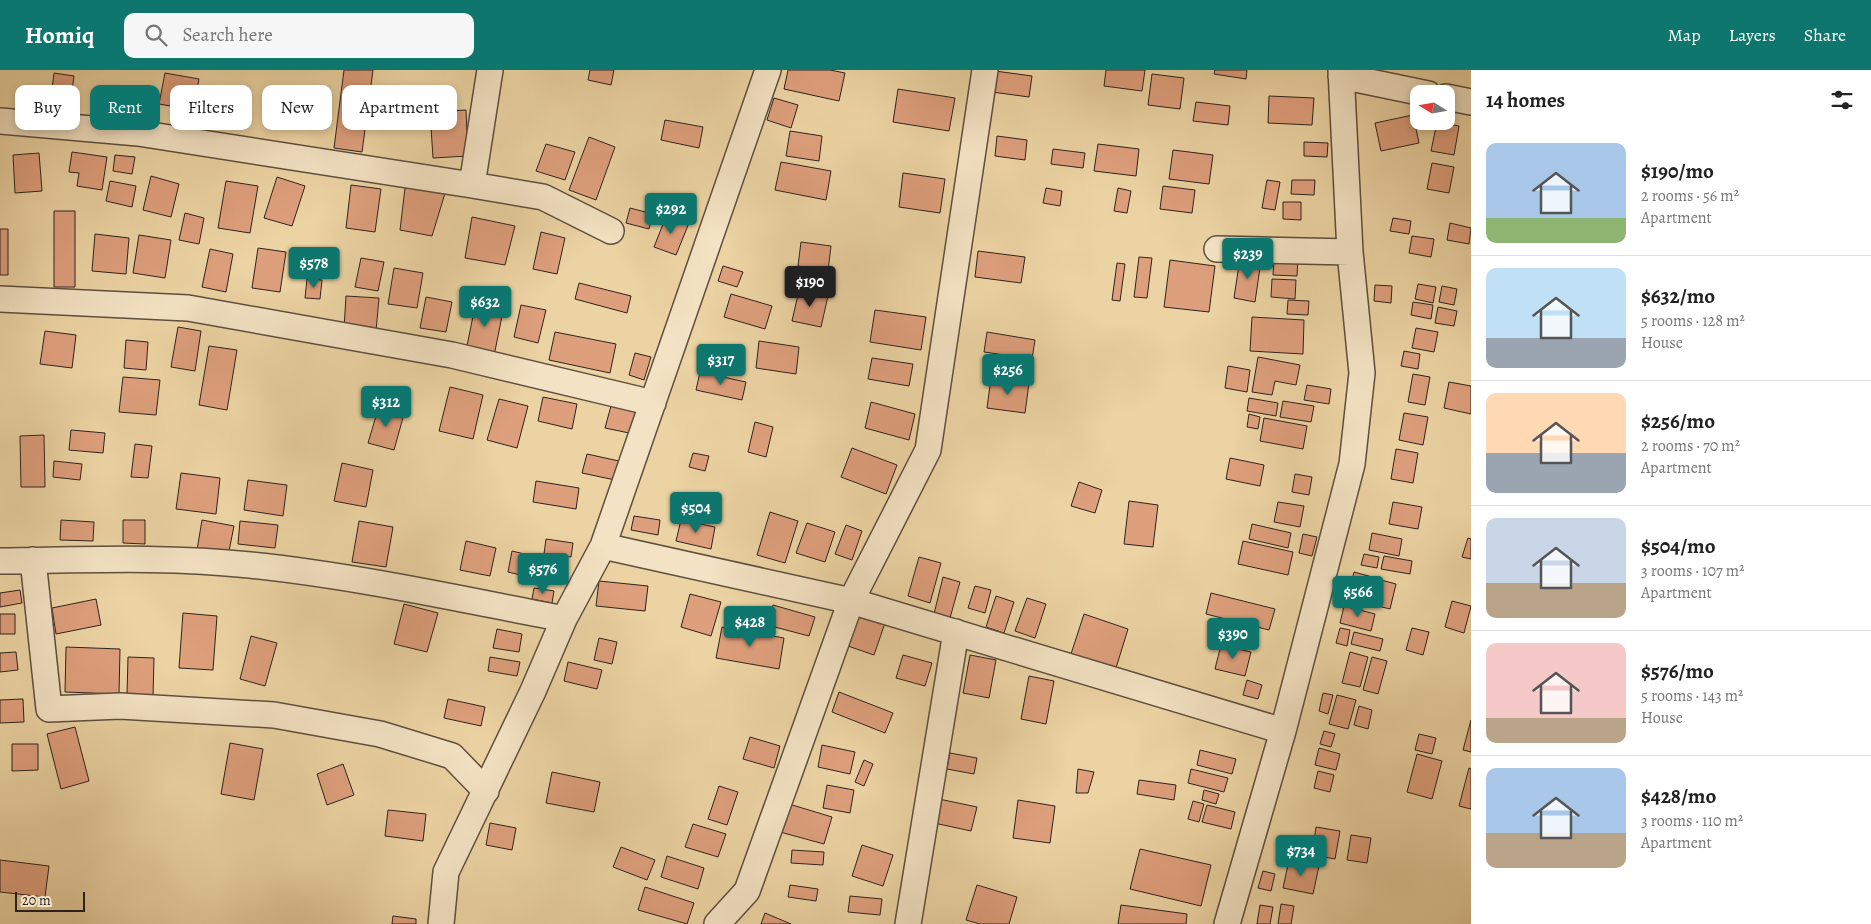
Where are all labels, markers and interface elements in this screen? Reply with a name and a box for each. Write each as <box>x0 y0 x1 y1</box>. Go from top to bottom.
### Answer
search box <box>124 13 474 58</box>
text: Homiq <box>25 19 94 51</box>
icon: search <box>142 21 170 49</box>
text: Search here <box>182 22 273 48</box>
text: Map <box>1668 23 1701 47</box>
text: Layers <box>1729 23 1776 47</box>
text: Share <box>1804 23 1846 47</box>
chip: Buy <box>15 85 80 130</box>
chip: Rent <box>90 85 160 130</box>
chip: Filters <box>170 85 252 130</box>
chip: New <box>262 85 332 130</box>
chip: Apartment <box>342 85 457 130</box>
north arrow <box>1410 85 1455 130</box>
map controls <box>1410 85 1455 130</box>
text: 14 homes <box>1486 86 1565 114</box>
icon: filters <box>1828 86 1856 114</box>
text: $190/mo <box>1641 157 1714 185</box>
icon: home <box>1526 163 1586 223</box>
text: 2 rooms · 56 m² <box>1641 185 1739 207</box>
pin: $292 <box>641 192 701 235</box>
text: $292 <box>656 198 686 220</box>
text: Apartment <box>1641 207 1712 229</box>
pin: $239 <box>1218 238 1278 280</box>
text: $239 <box>1233 243 1263 265</box>
pin: $578 <box>284 246 344 289</box>
text: $578 <box>300 252 328 274</box>
pin: $190 <box>780 266 840 308</box>
text: $190 <box>796 271 824 293</box>
text: $632/mo <box>1641 282 1715 310</box>
pin: $632 <box>455 286 515 328</box>
icon: home <box>1526 288 1586 348</box>
text: $632 <box>470 291 500 313</box>
text: 5 rooms · 128 m² <box>1641 310 1745 332</box>
text: House <box>1641 332 1683 354</box>
pin: $317 <box>691 344 751 386</box>
text: $317 <box>708 349 734 371</box>
pin: $256 <box>978 354 1038 396</box>
text: $256 <box>993 359 1023 381</box>
pin: $312 <box>356 386 416 428</box>
text: $312 <box>372 391 400 413</box>
text: $256/mo <box>1641 407 1715 435</box>
icon: home <box>1526 413 1586 473</box>
text: 2 rooms · 70 m² <box>1641 435 1740 457</box>
text: Apartment <box>1641 457 1712 479</box>
pin: $504 <box>666 492 726 534</box>
text: $504 <box>681 497 711 519</box>
text: $504/mo <box>1641 532 1716 560</box>
icon: home <box>1526 538 1586 598</box>
pin: $576 <box>513 552 573 595</box>
text: $576 <box>529 558 557 580</box>
text: 3 rooms · 107 m² <box>1641 560 1744 582</box>
pin: $566 <box>1328 576 1388 618</box>
text: $566 <box>1343 581 1373 603</box>
text: Apartment <box>1641 582 1712 604</box>
pin: $428 <box>720 606 780 648</box>
text: $428 <box>735 611 765 633</box>
pin: $390 <box>1203 618 1263 660</box>
text: $390 <box>1218 623 1248 645</box>
text: $576/mo <box>1641 657 1714 685</box>
icon: home <box>1526 663 1586 723</box>
text: 5 rooms · 143 m² <box>1641 685 1743 707</box>
text: House <box>1641 707 1683 729</box>
text: $428/mo <box>1641 782 1716 810</box>
icon: home <box>1526 788 1586 848</box>
text: 3 rooms · 110 m² <box>1641 810 1743 832</box>
text: Apartment <box>1641 832 1712 854</box>
pin: $734 <box>1271 834 1331 877</box>
text: $734 <box>1287 840 1315 862</box>
scale bar <box>15 889 85 912</box>
text: 20 m <box>22 891 51 910</box>

